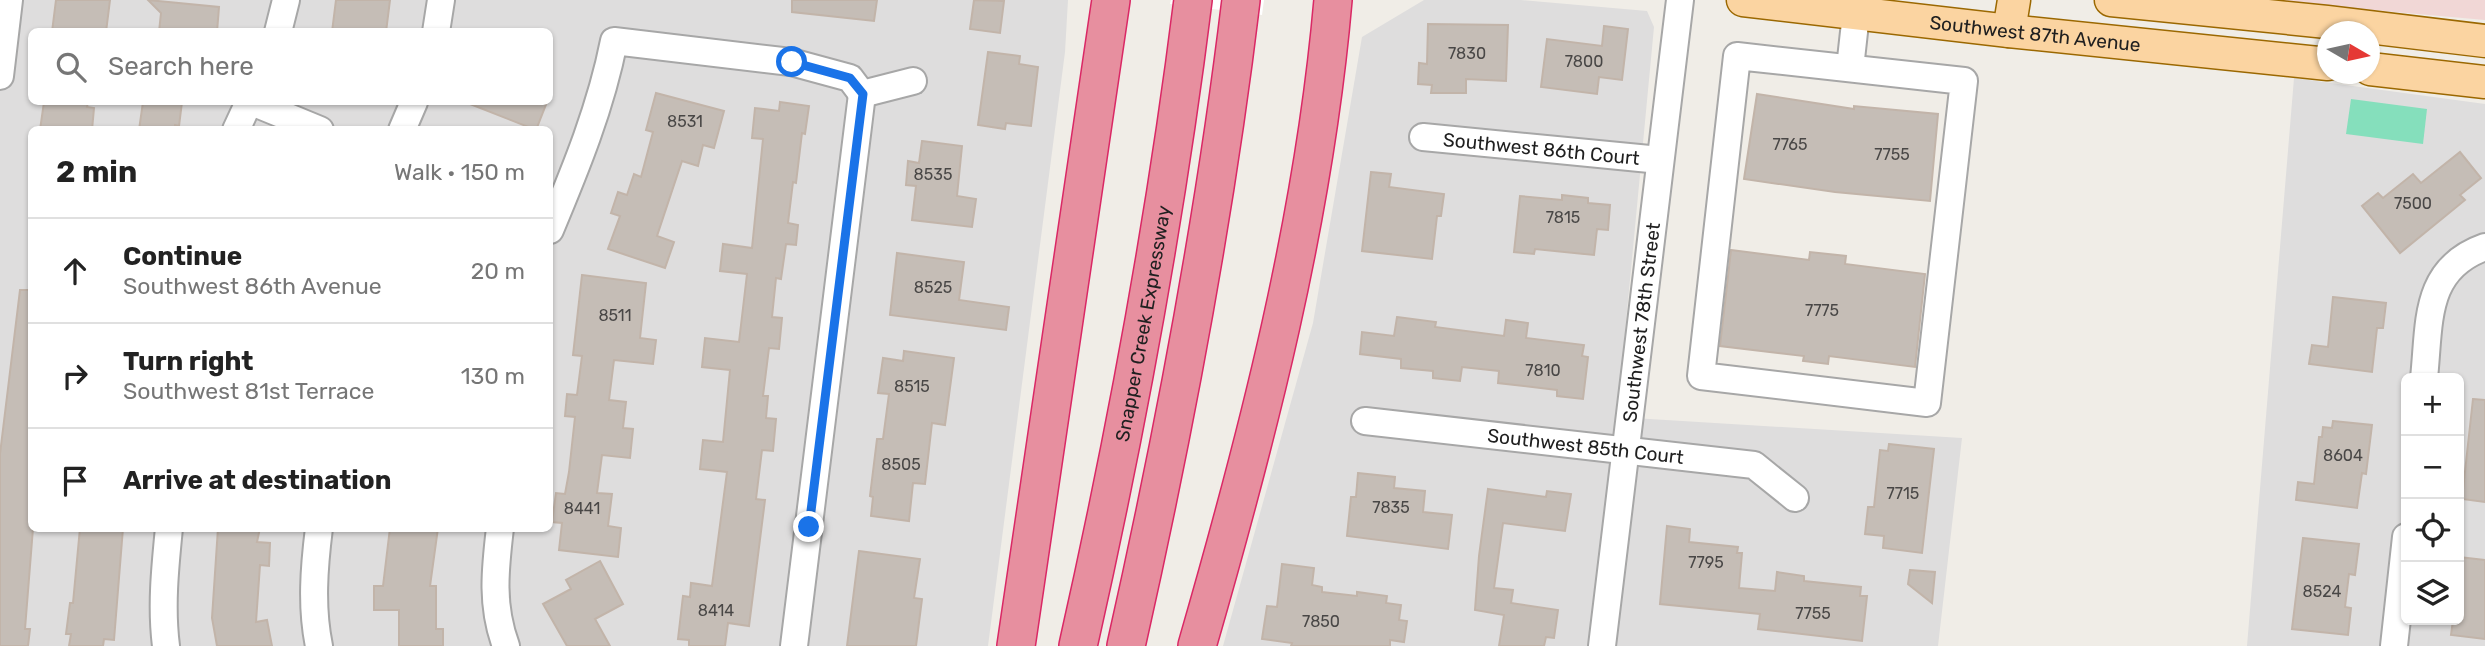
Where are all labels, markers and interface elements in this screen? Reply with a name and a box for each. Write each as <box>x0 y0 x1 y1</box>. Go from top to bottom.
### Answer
street label: Southwest 87th Avenue <box>1928 10 2142 56</box>
north arrow <box>2317 21 2380 84</box>
search box <box>28 28 553 105</box>
house number: 7830 <box>1448 44 1486 63</box>
route start <box>776 46 807 77</box>
icon: search <box>52 48 90 86</box>
text: Search here <box>108 51 254 82</box>
house number: 7800 <box>1565 52 1603 71</box>
house number: 8531 <box>667 112 703 131</box>
street label: Southwest 86th Court <box>1442 128 1641 170</box>
house number: 7765 <box>1772 135 1808 154</box>
house number: 7755 <box>1874 145 1910 164</box>
text: 2 min <box>56 154 137 190</box>
text: Walk · 150 m <box>394 158 525 186</box>
house number: 8535 <box>914 165 952 184</box>
house number: 7500 <box>2394 194 2432 213</box>
street label: Snapper Creek Expressway <box>1110 204 1175 444</box>
house number: 7815 <box>1546 208 1580 227</box>
street label: Southwest 78th Street <box>1618 221 1665 423</box>
text: Continue <box>123 241 242 272</box>
icon: ahead <box>56 252 94 290</box>
text: 20 m <box>471 257 525 285</box>
text: Southwest 86th Avenue <box>123 272 382 300</box>
house number: 8525 <box>914 278 952 297</box>
house number: 7775 <box>1805 301 1839 320</box>
house number: 8511 <box>598 306 632 325</box>
text: Turn right <box>123 346 253 377</box>
icon: right <box>56 357 94 395</box>
house number: 7810 <box>1525 361 1561 380</box>
text: 130 m <box>461 362 525 390</box>
map controls <box>2401 373 2464 625</box>
button: + <box>2401 373 2464 436</box>
text: Southwest 81st Terrace <box>123 377 374 405</box>
house number: 8515 <box>894 377 930 396</box>
street label: Southwest 85th Court <box>1486 423 1685 469</box>
button: − <box>2401 436 2464 499</box>
house number: 8604 <box>2323 446 2363 465</box>
house number: 8505 <box>881 455 921 474</box>
icon: arrive <box>56 462 94 500</box>
text: Arrive at destination <box>123 465 391 496</box>
house number: 7715 <box>1887 484 1919 503</box>
house number: 7835 <box>1372 498 1410 517</box>
house number: 8441 <box>564 499 600 518</box>
button: locate <box>2401 499 2464 562</box>
route end <box>793 511 824 542</box>
house number: 7795 <box>1688 553 1724 572</box>
button: layers <box>2401 562 2464 625</box>
house number: 8524 <box>2303 582 2341 601</box>
house number: 8414 <box>698 601 734 620</box>
house number: 7755 <box>1795 604 1831 623</box>
house number: 7850 <box>1302 612 1340 631</box>

